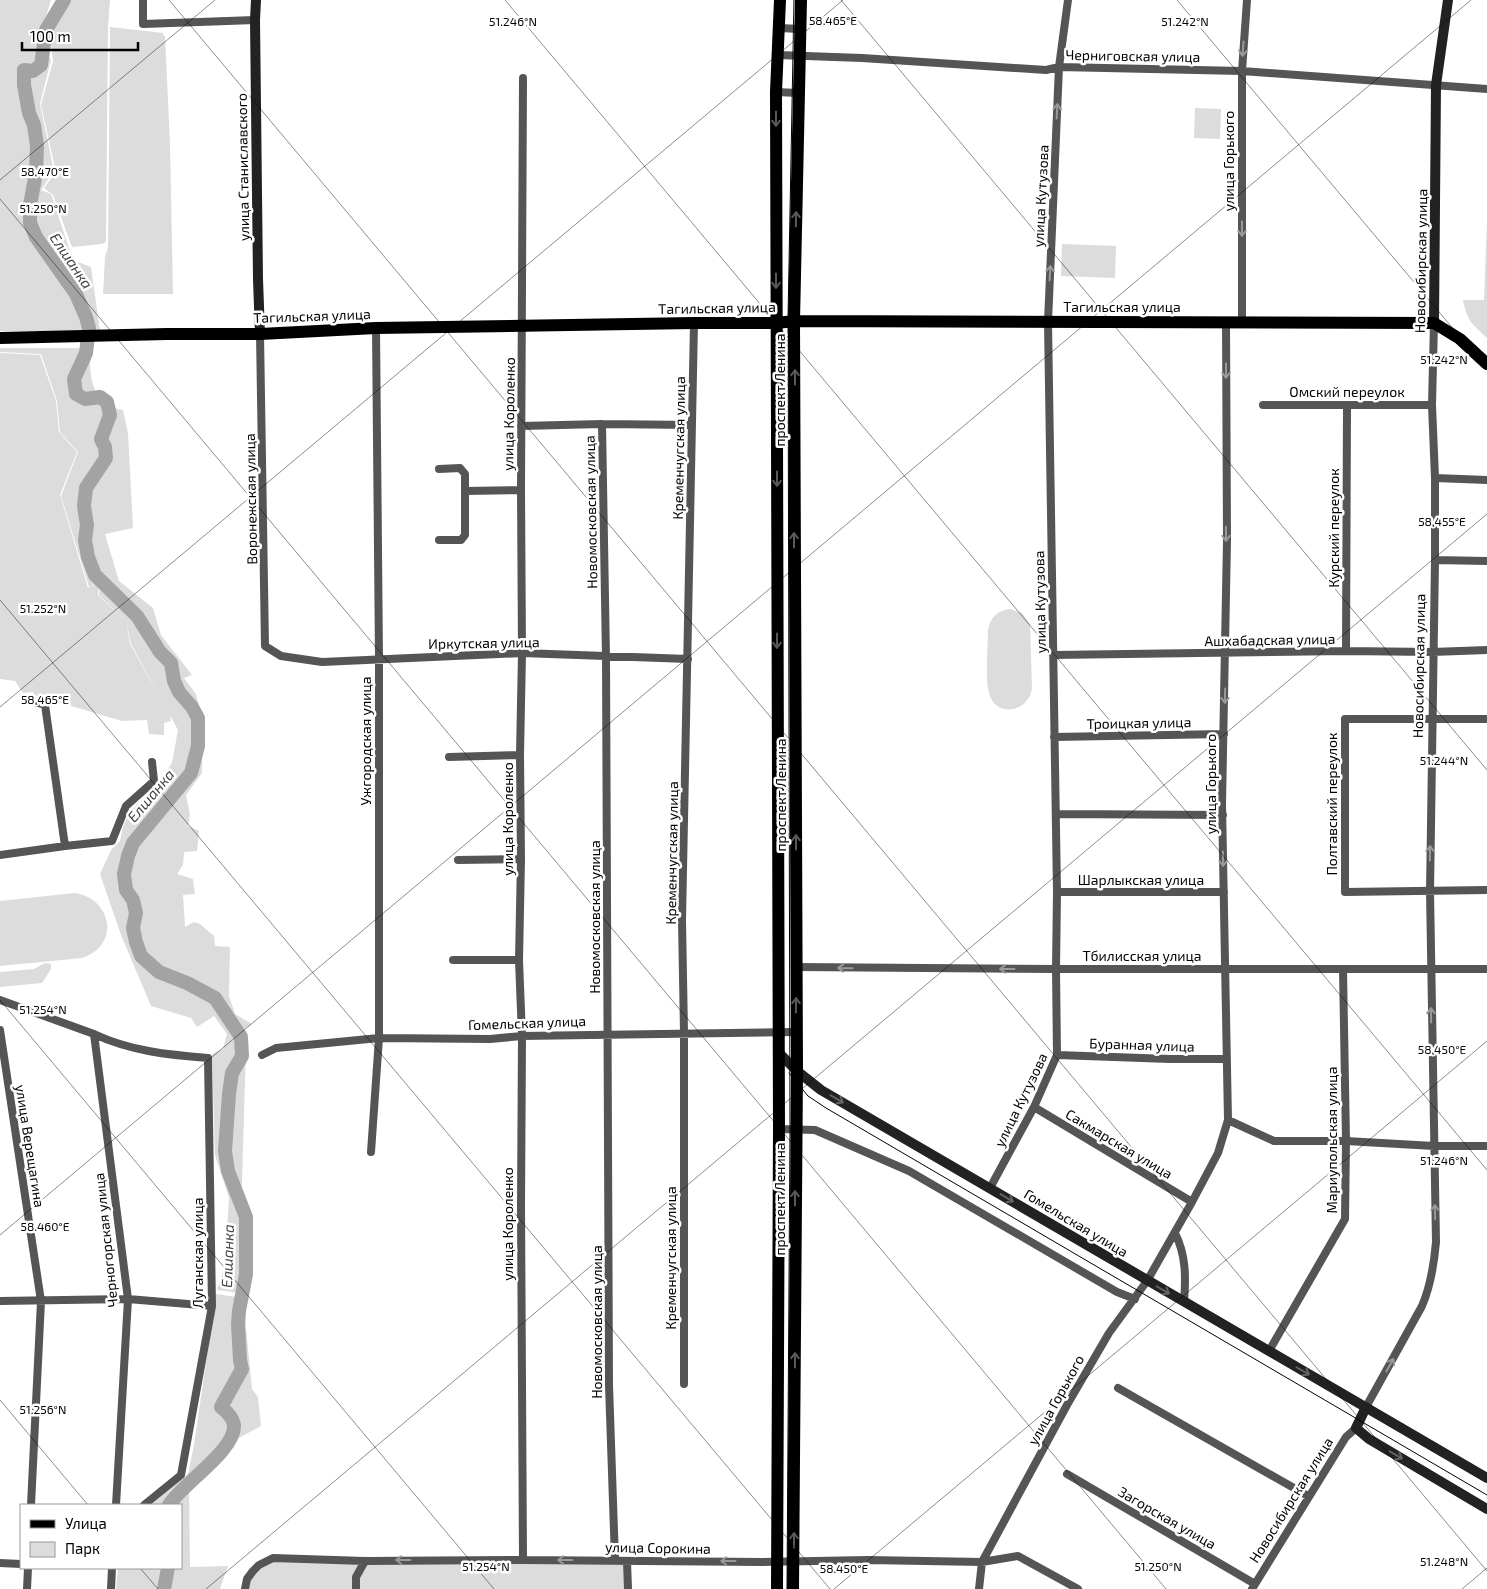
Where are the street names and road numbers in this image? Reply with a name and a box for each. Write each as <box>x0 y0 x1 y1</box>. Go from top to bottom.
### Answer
street label: Черниговская улица <box>1065 46 1201 65</box>
street label: улица Станиславского <box>233 93 252 241</box>
street label: улица Горького <box>1220 111 1237 211</box>
street label: улица Кутузова <box>1029 144 1052 248</box>
street label: Новосибирская улица <box>1411 189 1430 333</box>
street label: Тагильская улица <box>658 298 776 317</box>
street label: Тагильская улица <box>1063 298 1181 315</box>
street label: Тагильская улица <box>253 305 371 326</box>
street label: проспект Ленина <box>771 333 788 447</box>
street label: улица Короленко <box>499 357 518 471</box>
street label: Кременчугская улица <box>669 376 688 520</box>
street label: Омский переулок <box>1289 383 1405 400</box>
street label: Воронежская улица <box>241 433 260 565</box>
street label: Новомосковская улица <box>581 435 600 589</box>
street label: Курский переулок <box>1325 468 1342 588</box>
street label: улица Кутузова <box>1030 551 1049 653</box>
street label: Новосибирская улица <box>1409 594 1428 738</box>
street label: Ашхабадская улица <box>1204 630 1336 649</box>
street label: Иркутская улица <box>428 633 540 652</box>
street label: Ужгородская улица <box>357 676 374 806</box>
street label: Троицкая улица <box>1087 713 1191 732</box>
street label: Полтавский переулок <box>1323 732 1340 876</box>
street label: улица Горького <box>1202 734 1219 834</box>
street label: проспект Ленина <box>772 738 789 852</box>
street label: улица Короленко <box>499 762 516 876</box>
street label: Кременчугская улица <box>662 781 681 925</box>
street label: Новомосковская улица <box>586 840 603 994</box>
street label: Шарлыкская улица <box>1078 871 1204 888</box>
street label: Тбилисская улица <box>1082 947 1202 964</box>
street label: Гомельская улица <box>468 1012 586 1033</box>
street label: Буранная улица <box>1089 1034 1195 1055</box>
street label: улица Кутузова <box>990 1050 1051 1150</box>
street label: Мариупольская улица <box>1323 1067 1340 1213</box>
street label: улица Верещагина <box>12 1083 49 1209</box>
street label: Сакмарская улица <box>1063 1105 1176 1182</box>
street label: проспект Ленина <box>771 1142 788 1256</box>
street label: улица Короленко <box>499 1167 516 1281</box>
street label: Черногорская улица <box>90 1172 121 1308</box>
street label: Гомельская улица <box>1021 1185 1131 1260</box>
street label: Кременчугская улица <box>662 1186 679 1330</box>
street label: Луганская улица <box>189 1198 206 1308</box>
street label: Новомосковская улица <box>588 1245 605 1399</box>
street label: улица Горького <box>1024 1352 1087 1448</box>
street label: Новосибирская улица <box>1245 1434 1336 1566</box>
street label: Загорская улица <box>1115 1483 1219 1552</box>
street label: улица Сорокина <box>605 1538 711 1557</box>

